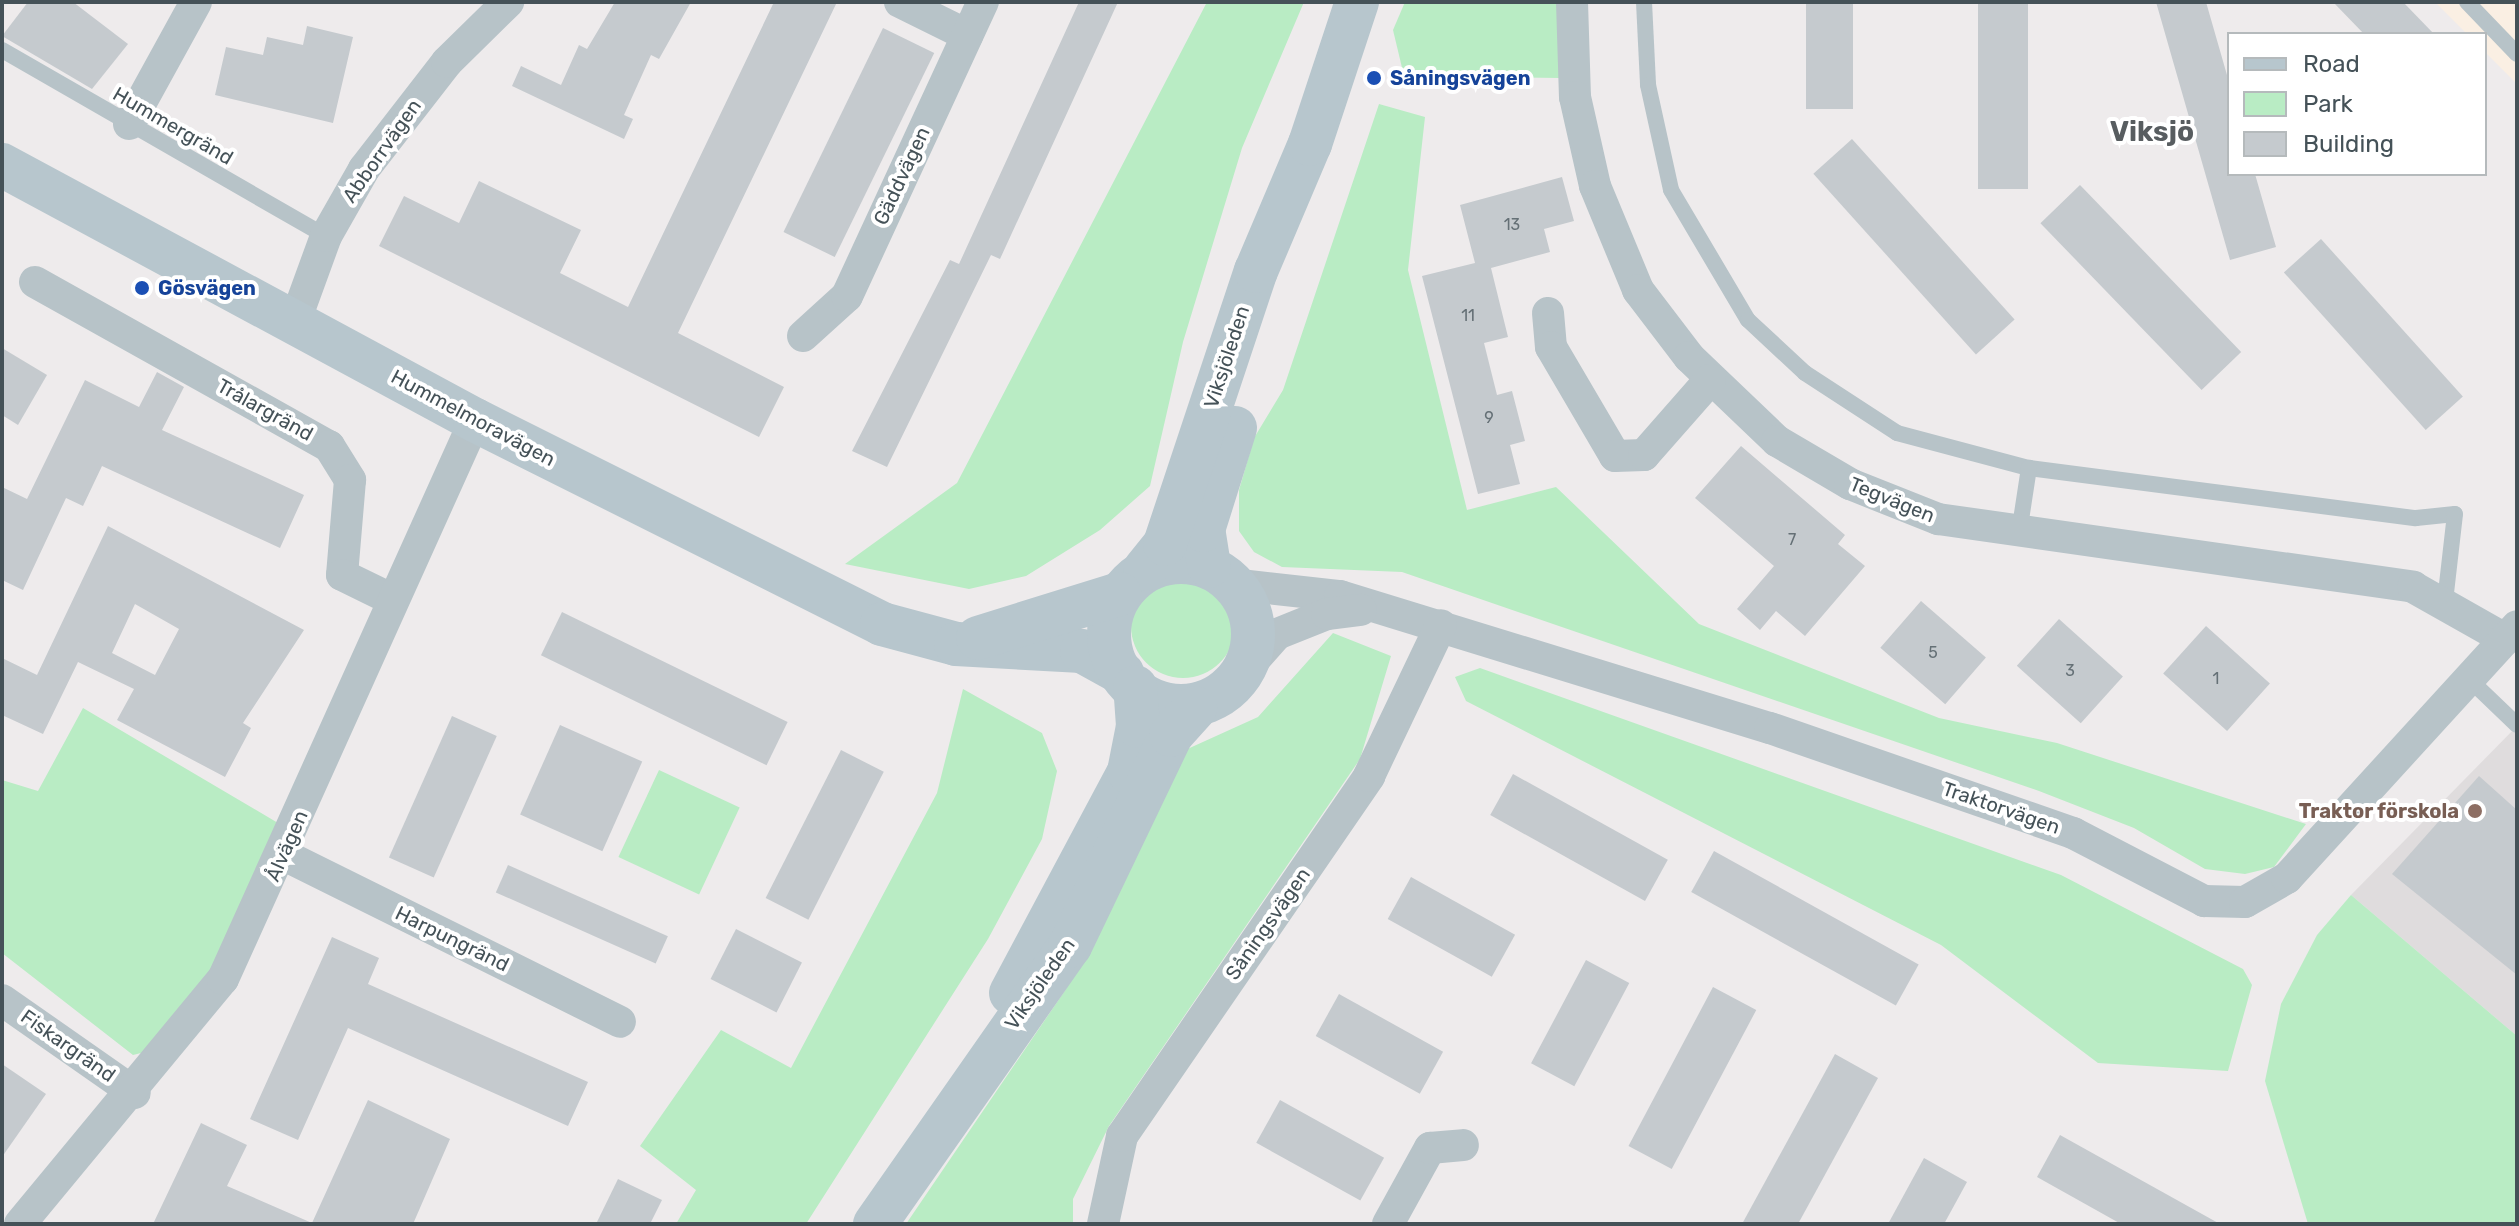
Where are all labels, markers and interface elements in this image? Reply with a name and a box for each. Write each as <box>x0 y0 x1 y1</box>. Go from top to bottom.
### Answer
legend <box>2227 32 2487 176</box>
text: Road <box>2303 50 2360 78</box>
place label: Såningsvägen <box>1390 66 1531 90</box>
marker: Såningsvägen <box>1365 69 1383 87</box>
street label: Hummergränd <box>109 82 237 170</box>
text: Park <box>2303 90 2353 118</box>
street label: Abborrvägen <box>338 95 426 207</box>
district label: Viksjö <box>2110 115 2194 149</box>
street label: Gäddvägen <box>869 123 935 229</box>
text: Building <box>2303 130 2394 158</box>
house number: 13 <box>1504 215 1520 235</box>
place label: Gösvägen <box>158 276 256 300</box>
marker: Gösvägen <box>133 279 151 297</box>
street label: Viksjöleden <box>1199 303 1255 411</box>
house number: 11 <box>1461 306 1475 326</box>
street label: Hummelmoravägen <box>387 365 559 471</box>
street label: Trålargränd <box>213 374 317 446</box>
house number: 9 <box>1484 408 1494 428</box>
street label: Tegvägen <box>1846 472 1938 528</box>
house number: 7 <box>1788 530 1796 550</box>
house number: 5 <box>1928 643 1938 663</box>
house number: 3 <box>2065 661 2075 681</box>
house number: 1 <box>2213 669 2219 689</box>
street label: Traktorvägen <box>1939 777 2063 839</box>
place label: Traktor förskola <box>2298 799 2459 823</box>
marker: Traktor förskola <box>2466 802 2484 820</box>
street label: Ålvägen <box>261 807 313 885</box>
street label: Såningsvägen <box>1221 863 1315 985</box>
street label: Harpungränd <box>391 901 513 977</box>
street label: Viksjöleden <box>1000 934 1080 1034</box>
street label: Fiskargränd <box>16 1005 120 1087</box>

